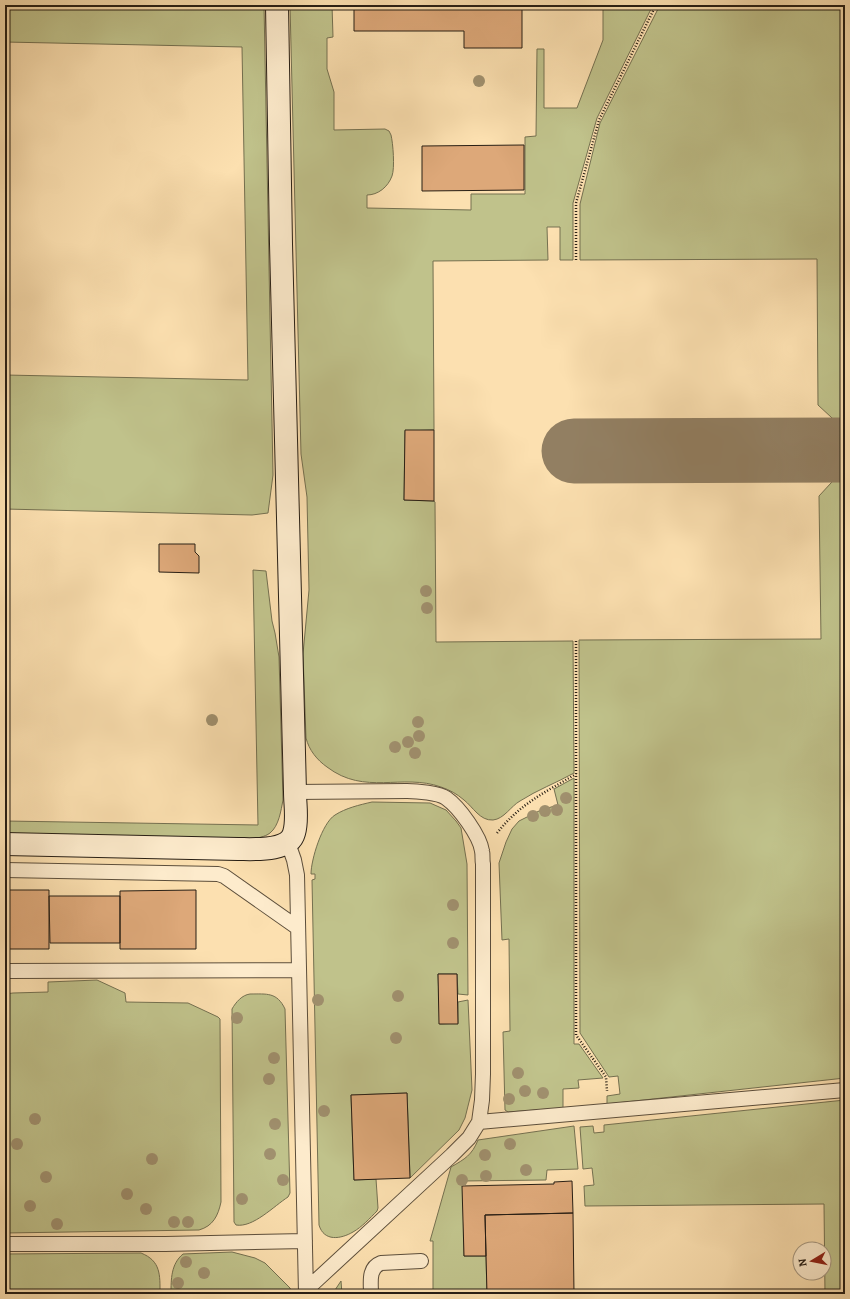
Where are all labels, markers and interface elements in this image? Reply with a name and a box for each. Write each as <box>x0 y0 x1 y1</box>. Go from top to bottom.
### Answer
north arrow <box>792 1241 832 1281</box>
text: N <box>795 1257 811 1268</box>

